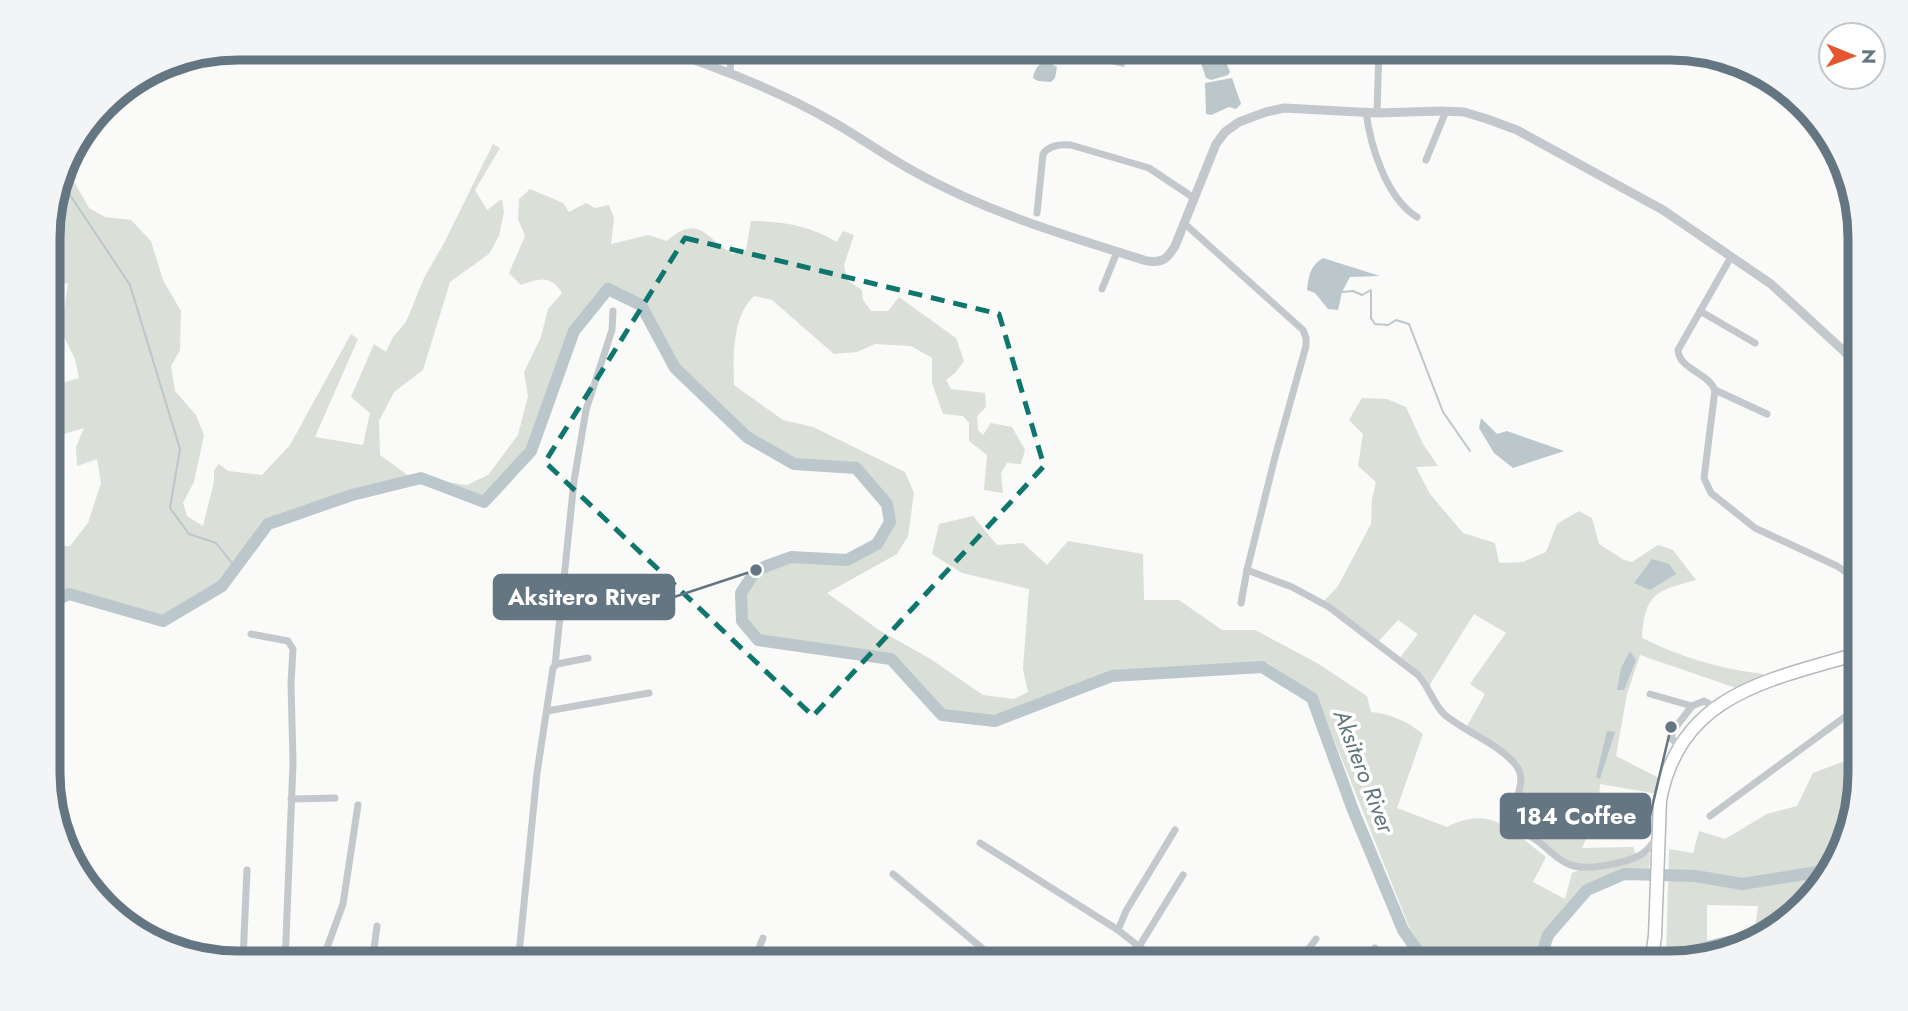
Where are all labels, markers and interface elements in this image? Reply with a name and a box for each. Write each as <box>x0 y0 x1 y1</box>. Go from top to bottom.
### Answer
north arrow <box>1817 21 1887 91</box>
text: N <box>1855 49 1882 64</box>
callout: Aksitero River <box>494 575 674 619</box>
text: Aksitero River <box>507 580 661 614</box>
water label: Aksitero River <box>1325 704 1404 839</box>
callout: 184 Coffee <box>1501 794 1650 838</box>
text: 184 Coffee <box>1516 799 1636 833</box>

